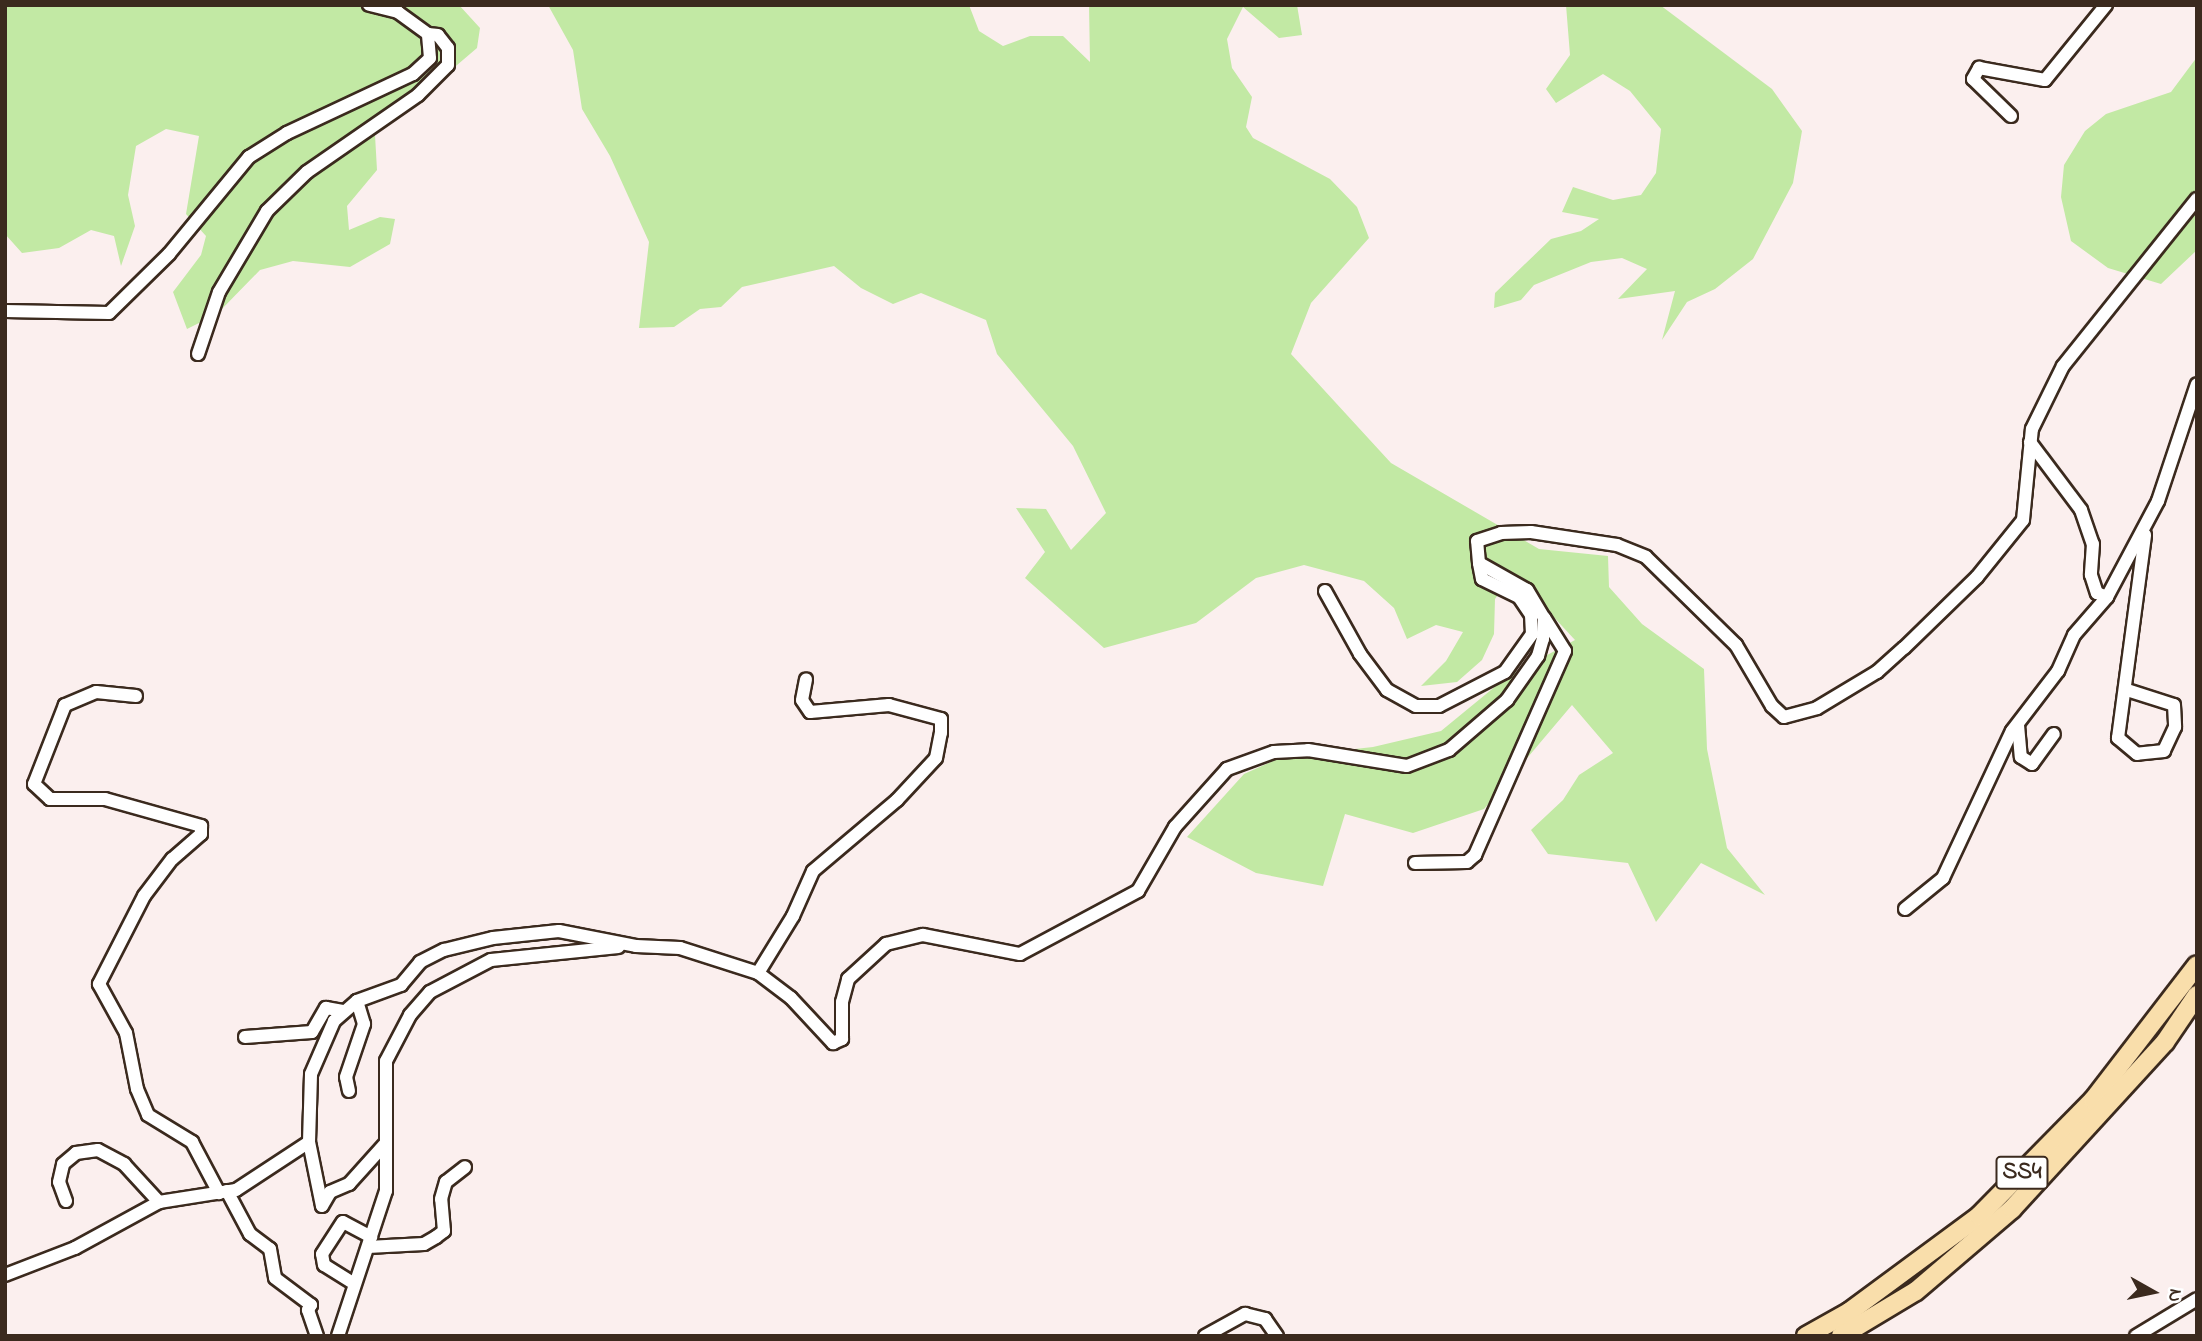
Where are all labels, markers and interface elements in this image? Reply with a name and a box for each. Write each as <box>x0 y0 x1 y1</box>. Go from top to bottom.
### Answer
road number: SS4 <box>1994 1154 2050 1192</box>
north arrow <box>2118 1257 2188 1327</box>
text: N <box>2160 1287 2189 1304</box>

